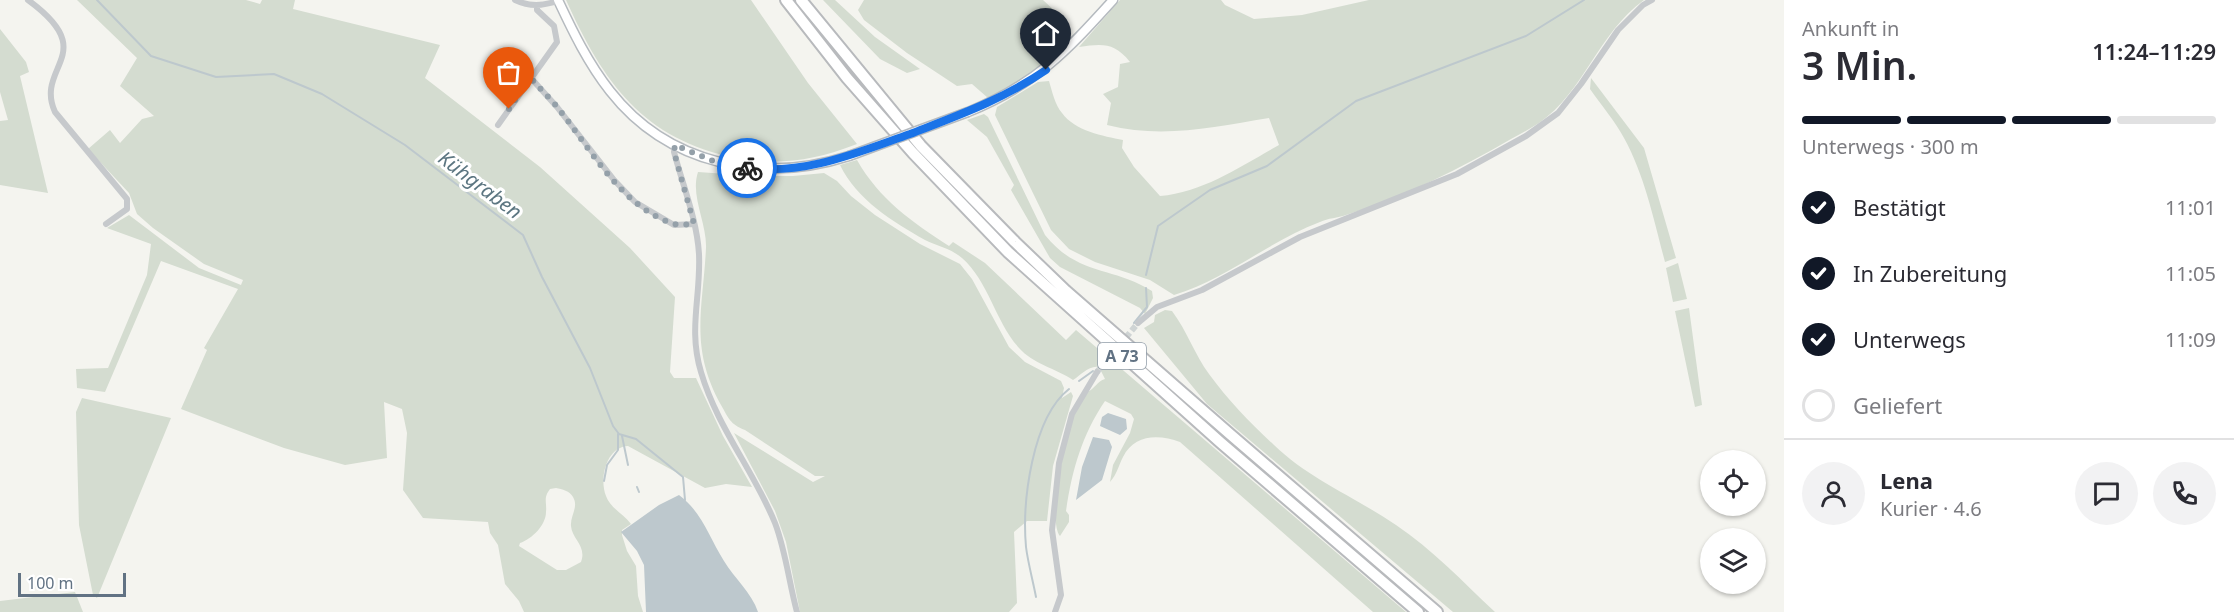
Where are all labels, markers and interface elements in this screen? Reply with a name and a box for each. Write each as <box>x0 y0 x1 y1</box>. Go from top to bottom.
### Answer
pin <box>1020 8 1071 70</box>
text: Ankunft in <box>1802 15 1899 42</box>
icon: home <box>1029 17 1062 50</box>
text: 11:24–11:29 <box>2092 36 2216 66</box>
text: 3 Min. <box>1802 38 1917 91</box>
pin <box>483 47 534 109</box>
icon: bag <box>492 56 525 89</box>
text: Unterwegs · 300 m <box>1802 133 1979 160</box>
courier <box>717 138 777 198</box>
water label: Kühgraben <box>433 144 528 225</box>
icon: bike <box>731 152 764 185</box>
icon: check <box>1802 191 1835 224</box>
text: Bestätigt <box>1853 192 1946 222</box>
text: 11:01 <box>2165 194 2216 221</box>
icon: check <box>1802 257 1835 290</box>
text: In Zubereitung <box>1853 258 2007 288</box>
text: 11:05 <box>2165 260 2216 287</box>
icon: check <box>1802 323 1835 356</box>
text: Unterwegs <box>1853 324 1966 354</box>
text: 11:09 <box>2165 326 2216 353</box>
road number: A 73 <box>1098 343 1146 369</box>
text: Geliefert <box>1853 390 1942 420</box>
map controls <box>1700 450 1766 594</box>
button: locate <box>1700 450 1766 516</box>
button: person <box>1802 462 1865 525</box>
button: chat <box>2075 462 2138 525</box>
button: phone <box>2153 462 2216 525</box>
text: Lena <box>1880 465 1933 495</box>
text: Kurier · 4.6 <box>1880 495 1982 522</box>
button: layers <box>1700 528 1766 594</box>
scale bar <box>18 570 126 598</box>
text: 100 m <box>27 572 74 594</box>

